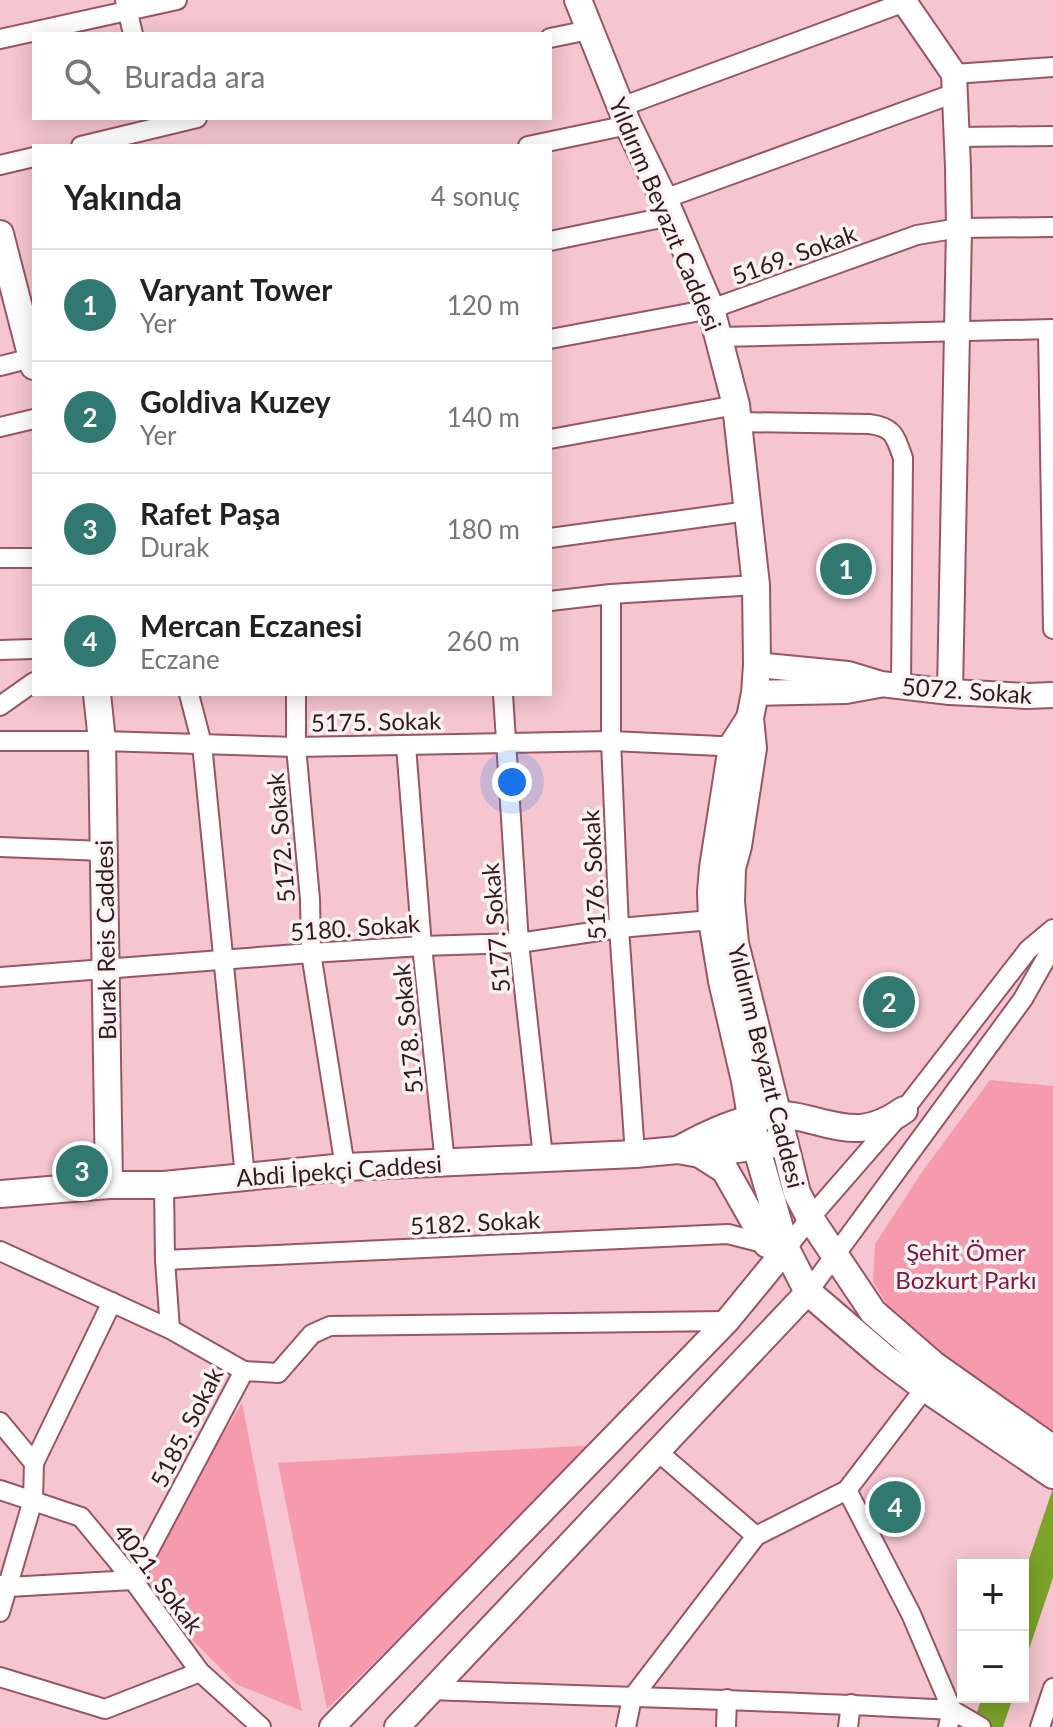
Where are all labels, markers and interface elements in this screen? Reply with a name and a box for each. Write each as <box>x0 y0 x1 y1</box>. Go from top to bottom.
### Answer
search box <box>32 32 552 120</box>
icon: search <box>60 54 104 98</box>
text: Burada ara <box>124 58 265 94</box>
street label: Yıldırım Beyazıt Caddesi <box>604 93 728 335</box>
text: Yakında <box>64 176 182 217</box>
text: 4 sonuç <box>431 180 520 212</box>
street label: 5169. Sokak <box>728 218 861 290</box>
text: Varyant Tower <box>140 271 332 307</box>
text: 1 <box>82 289 98 321</box>
text: 120 m <box>447 289 520 321</box>
text: Yer <box>140 307 177 339</box>
text: Goldiva Kuzey <box>140 383 331 419</box>
text: 2 <box>82 401 98 433</box>
text: 140 m <box>447 401 520 433</box>
text: Yer <box>140 419 177 451</box>
text: Rafet Paşa <box>140 495 280 531</box>
text: 3 <box>82 513 98 545</box>
text: 180 m <box>447 513 520 545</box>
text: Durak <box>140 531 209 563</box>
pin: 1 <box>820 539 872 599</box>
text: Mercan Eczanesi <box>140 607 362 643</box>
text: 4 <box>82 625 98 657</box>
text: 260 m <box>447 625 520 657</box>
text: Eczane <box>140 643 220 675</box>
street label: 5072. Sokak <box>901 671 1034 709</box>
street label: 5175. Sokak <box>311 705 442 737</box>
your location <box>492 762 532 802</box>
street label: 5172. Sokak <box>260 771 300 904</box>
street label: 5176. Sokak <box>575 808 611 941</box>
street label: Burak Reis Caddesi <box>89 840 121 1040</box>
street label: 5177. Sokak <box>475 861 515 994</box>
street label: 5180. Sokak <box>289 908 422 946</box>
street label: Yıldırım Beyazıt Caddesi <box>723 941 811 1191</box>
street label: 5178. Sokak <box>386 962 428 1095</box>
pin: 2 <box>863 972 915 1032</box>
pin: 3 <box>56 1141 108 1201</box>
street label: Abdi İpekçi Caddesi <box>235 1148 443 1192</box>
street label: 5182. Sokak <box>409 1204 542 1240</box>
park label: Şehit Ömer Bozkurt Parkı <box>895 1237 1037 1294</box>
street label: 5185. Sokak <box>143 1362 229 1492</box>
pin: 4 <box>869 1477 921 1537</box>
street label: 4021. Sokak <box>108 1517 210 1639</box>
map controls <box>957 1559 1029 1703</box>
button: + <box>957 1559 1029 1631</box>
button: − <box>957 1631 1029 1703</box>

